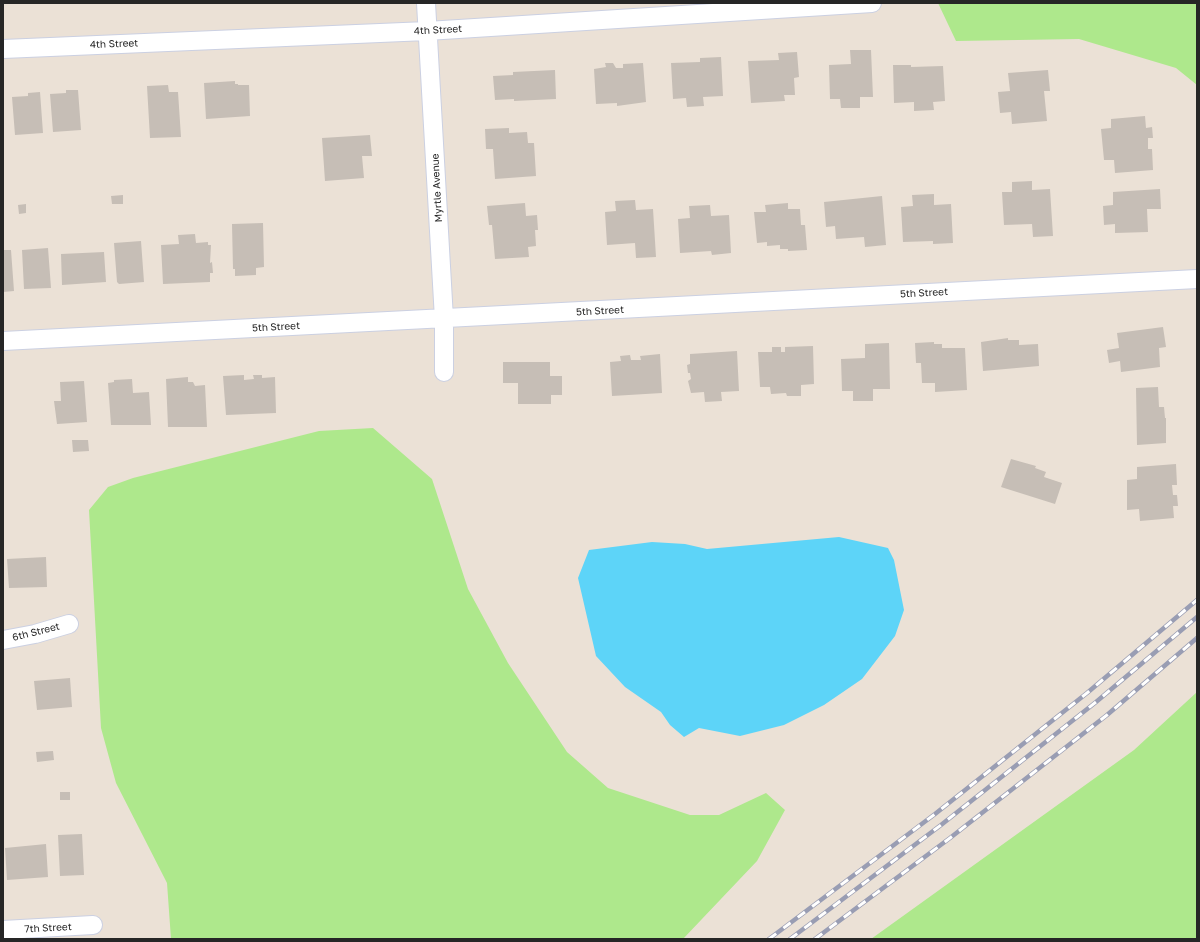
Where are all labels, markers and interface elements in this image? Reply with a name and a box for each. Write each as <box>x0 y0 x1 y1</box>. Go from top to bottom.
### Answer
street label: 4th Street <box>414 23 462 37</box>
street label: 4th Street <box>90 37 138 51</box>
street label: Myrtle Avenue <box>429 153 445 223</box>
street label: 5th Street <box>900 286 948 300</box>
street label: 5th Street <box>576 304 624 318</box>
street label: 5th Street <box>252 320 300 334</box>
street label: 6th Street <box>11 620 61 644</box>
street label: 7th Street <box>24 921 72 935</box>

